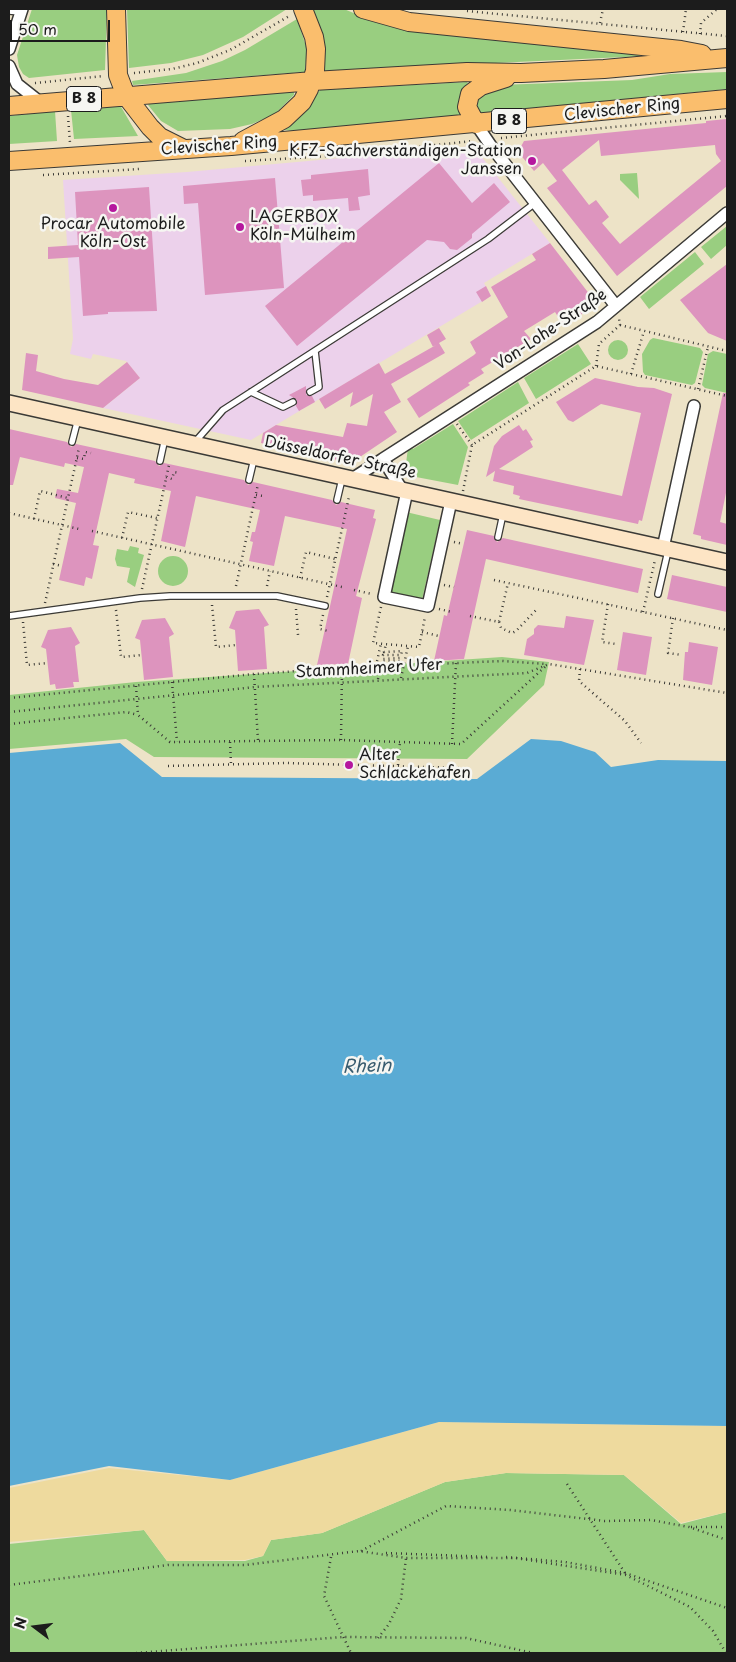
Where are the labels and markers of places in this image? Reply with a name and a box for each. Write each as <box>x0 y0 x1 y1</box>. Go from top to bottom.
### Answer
place label: KFZ-Sachverständigen-Station Janssen <box>289 142 522 180</box>
marker: KFZ-Sachverständigen-Station Janssen <box>526 155 538 167</box>
marker: Procar Automobile Köln-Ost <box>107 202 119 214</box>
place label: LAGERBOX Köln-Mülheim <box>250 208 356 246</box>
place label: Procar Automobile Köln-Ost <box>41 215 185 253</box>
marker: LAGERBOX Köln-Mülheim <box>234 221 246 233</box>
place label: Alter Schlackehafen <box>359 746 471 784</box>
marker: Alter Schlackehafen <box>343 759 355 771</box>

